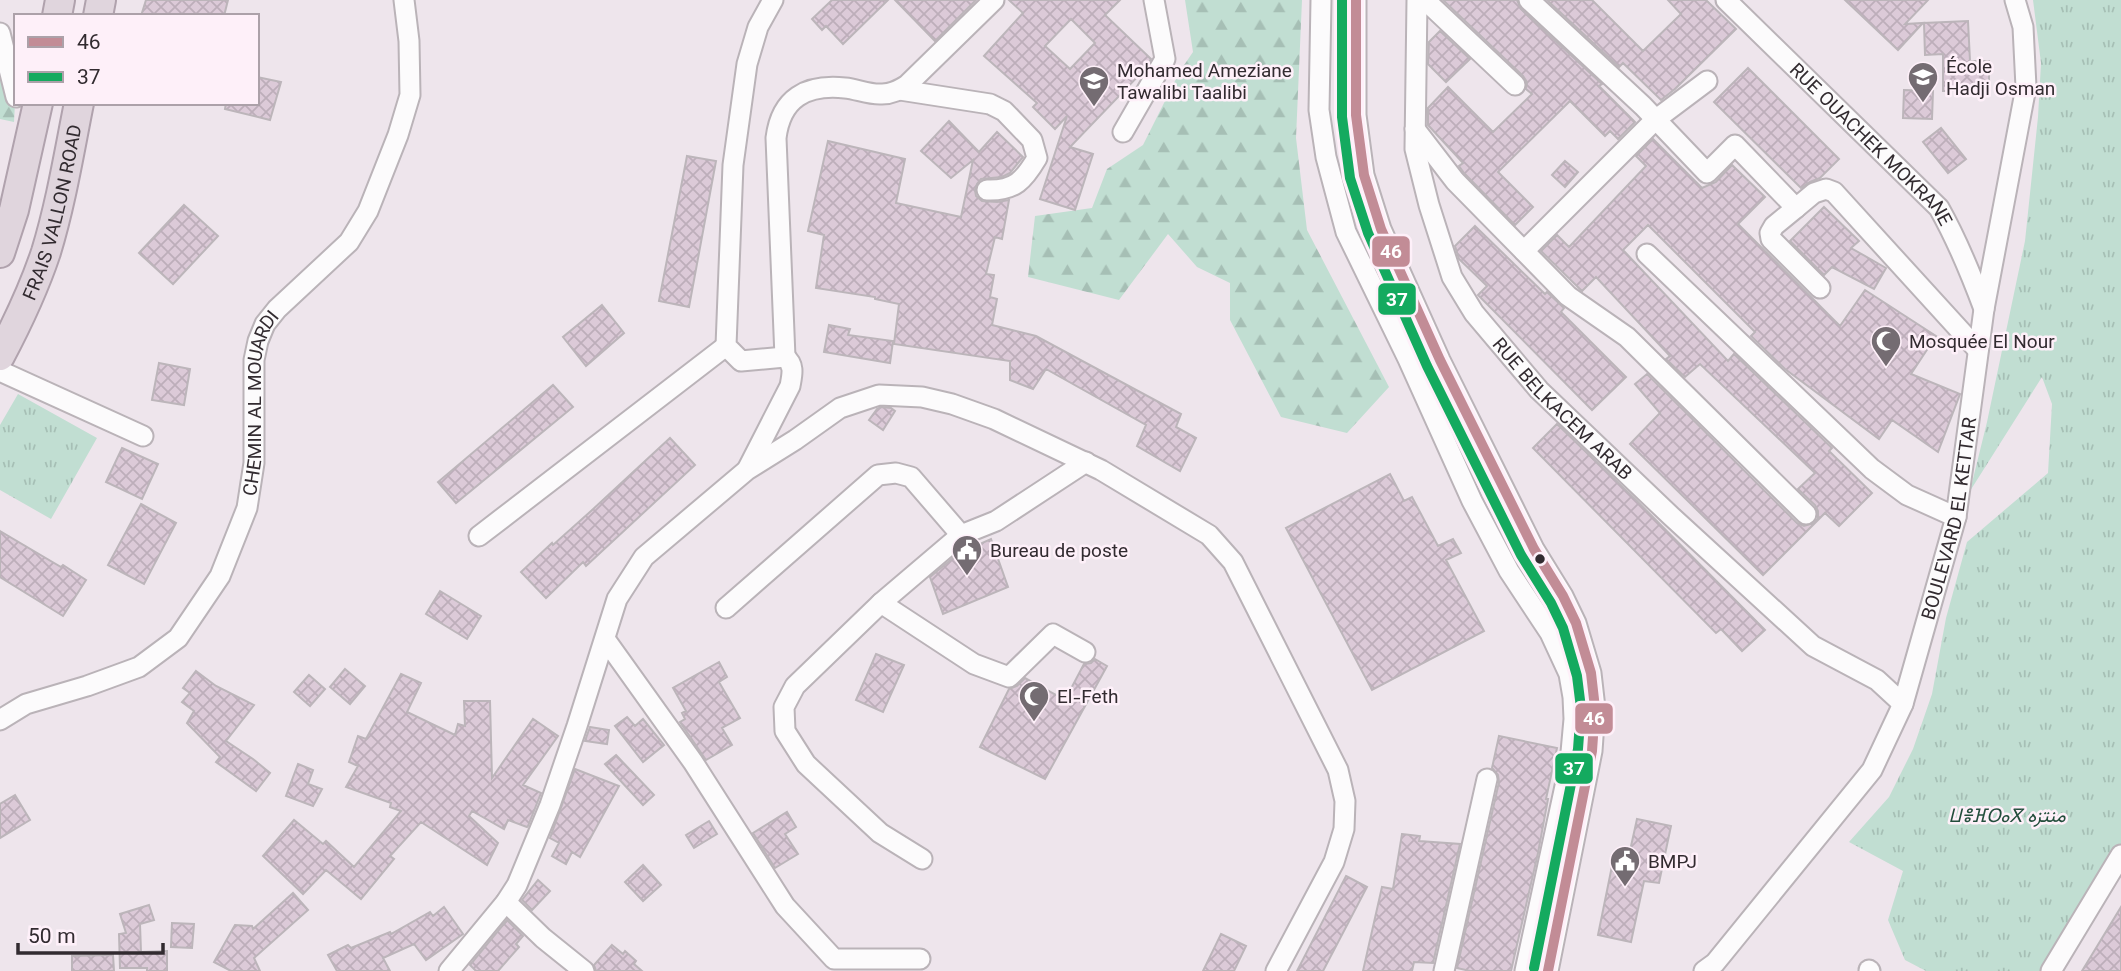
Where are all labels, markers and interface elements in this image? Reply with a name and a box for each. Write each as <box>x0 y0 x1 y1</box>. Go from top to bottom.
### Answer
legend <box>14 14 259 105</box>
text: 46 <box>77 27 101 60</box>
place label: École Hadji Osman <box>1946 54 2055 105</box>
street label: RUE OUACHEK MOKRANE <box>1782 57 1958 232</box>
place label: Mohamed Ameziane Tawalibi Taalibi <box>1117 58 1292 109</box>
school or university icon: École Hadji Osman <box>1906 60 1940 104</box>
text: 37 <box>77 62 101 95</box>
school or university icon: Mohamed Ameziane Tawalibi Taalibi <box>1077 64 1111 108</box>
street label: FRAIS VALLON ROAD <box>17 122 91 306</box>
line badge: 46 <box>1371 235 1411 268</box>
text: 46 <box>1380 239 1402 268</box>
line badge: 37 <box>1377 282 1417 316</box>
text: 37 <box>1386 287 1408 316</box>
street label: CHEMIN AL MOUARDI <box>237 305 287 498</box>
mosque icon: Mosquée El Nour <box>1869 324 1903 368</box>
place label: Mosquée El Nour <box>1909 329 2055 358</box>
street label: RUE BELKACEM ARAB <box>1484 332 1638 489</box>
street label: BOULEVARD EL KETTAR <box>1916 415 1986 624</box>
public building icon: Bureau de poste <box>950 533 984 577</box>
place label: Bureau de poste <box>990 538 1128 567</box>
unlabelled marker <box>1533 552 1547 566</box>
mosque icon: El-Feth <box>1017 679 1051 723</box>
place label: El-Feth <box>1057 684 1118 713</box>
line badge: 46 <box>1574 702 1614 735</box>
text: 46 <box>1583 706 1605 735</box>
line badge: 37 <box>1554 752 1594 785</box>
text: 37 <box>1563 756 1585 785</box>
park label: ⵡⴻⴼⵔⴰⴳ منتزه <box>1948 803 2067 832</box>
public building icon: BMPJ <box>1608 844 1642 888</box>
place label: BMPJ <box>1648 849 1697 878</box>
scale bar <box>18 912 163 956</box>
text: 50 m <box>28 921 76 954</box>

